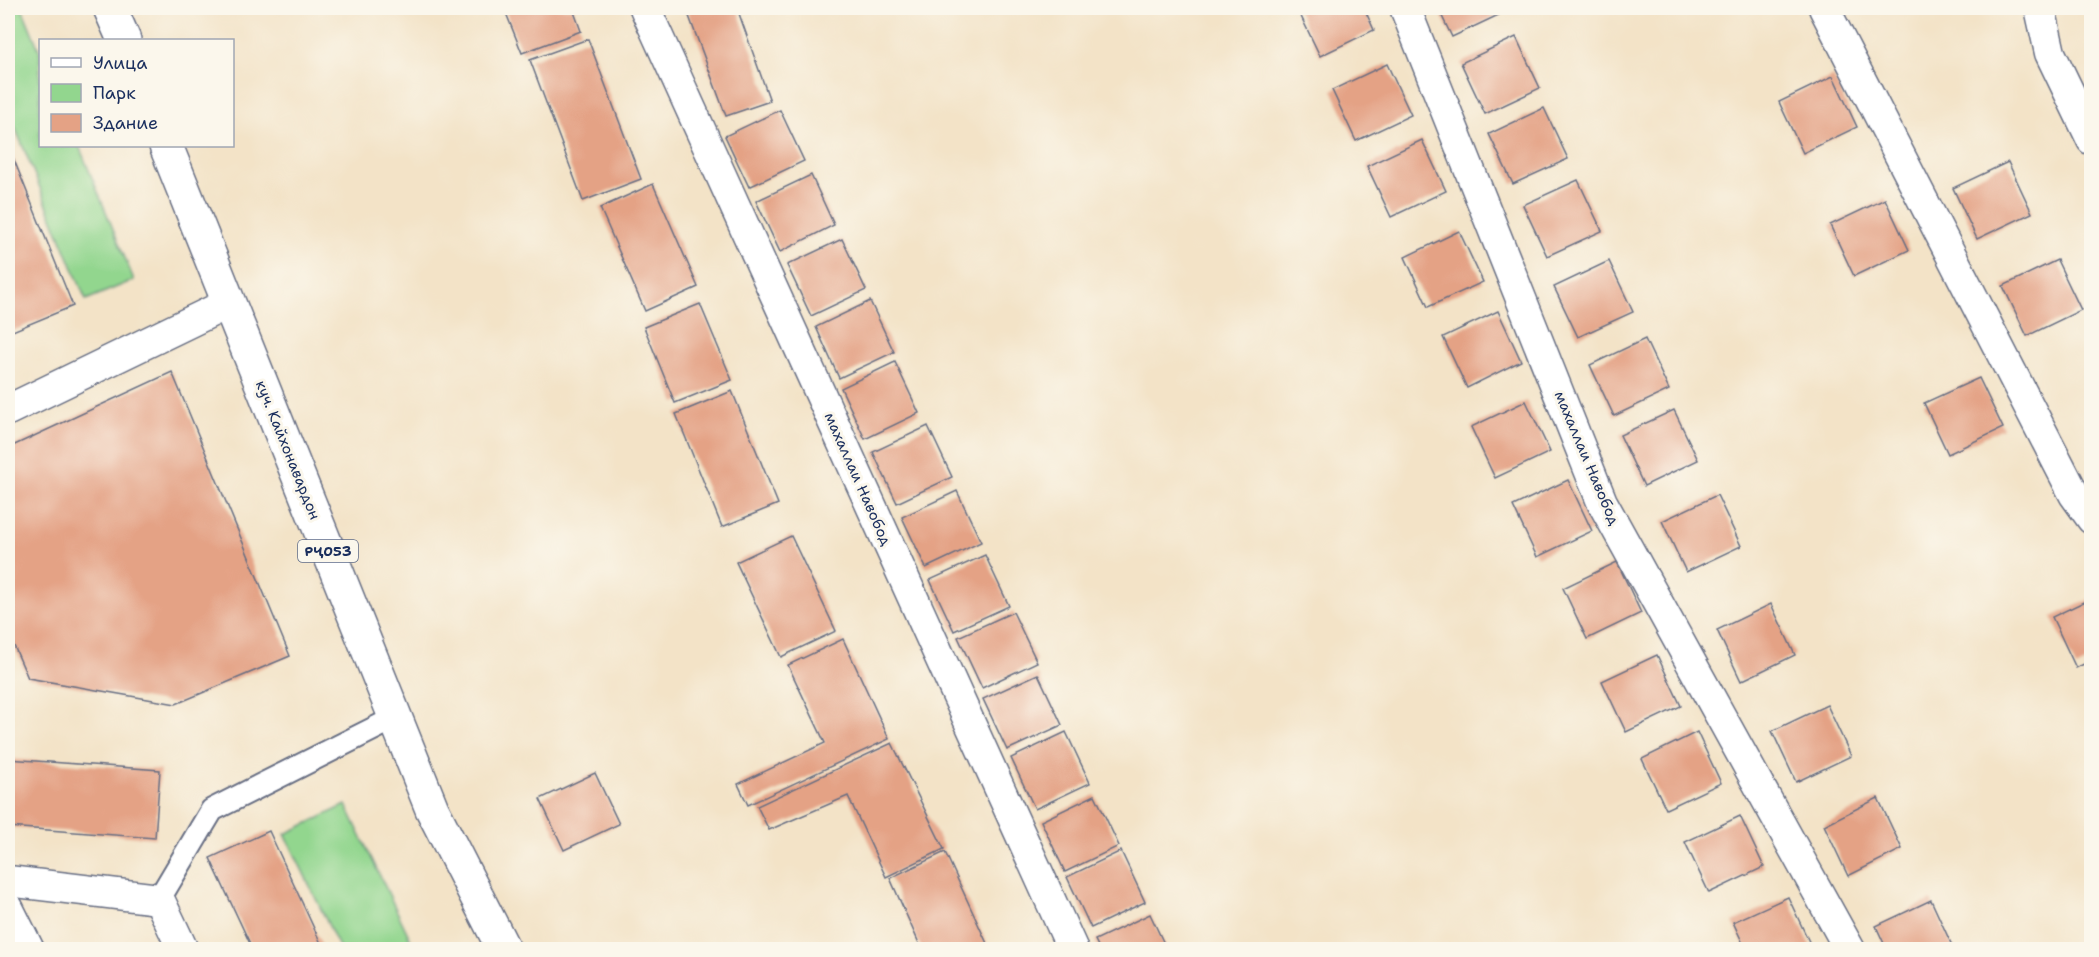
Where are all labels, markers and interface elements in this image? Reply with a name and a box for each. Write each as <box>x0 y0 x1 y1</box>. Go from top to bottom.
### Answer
legend <box>39 39 234 147</box>
text: Улица <box>93 51 147 75</box>
text: Парк <box>93 81 136 105</box>
text: Здание <box>93 111 158 135</box>
street label: куч. Кайхонавардон <box>251 377 325 523</box>
street label: махаллаи Навобод <box>1550 388 1624 529</box>
street label: махаллаи Навобод <box>820 409 897 549</box>
road number: РҶ053 <box>298 540 358 562</box>

